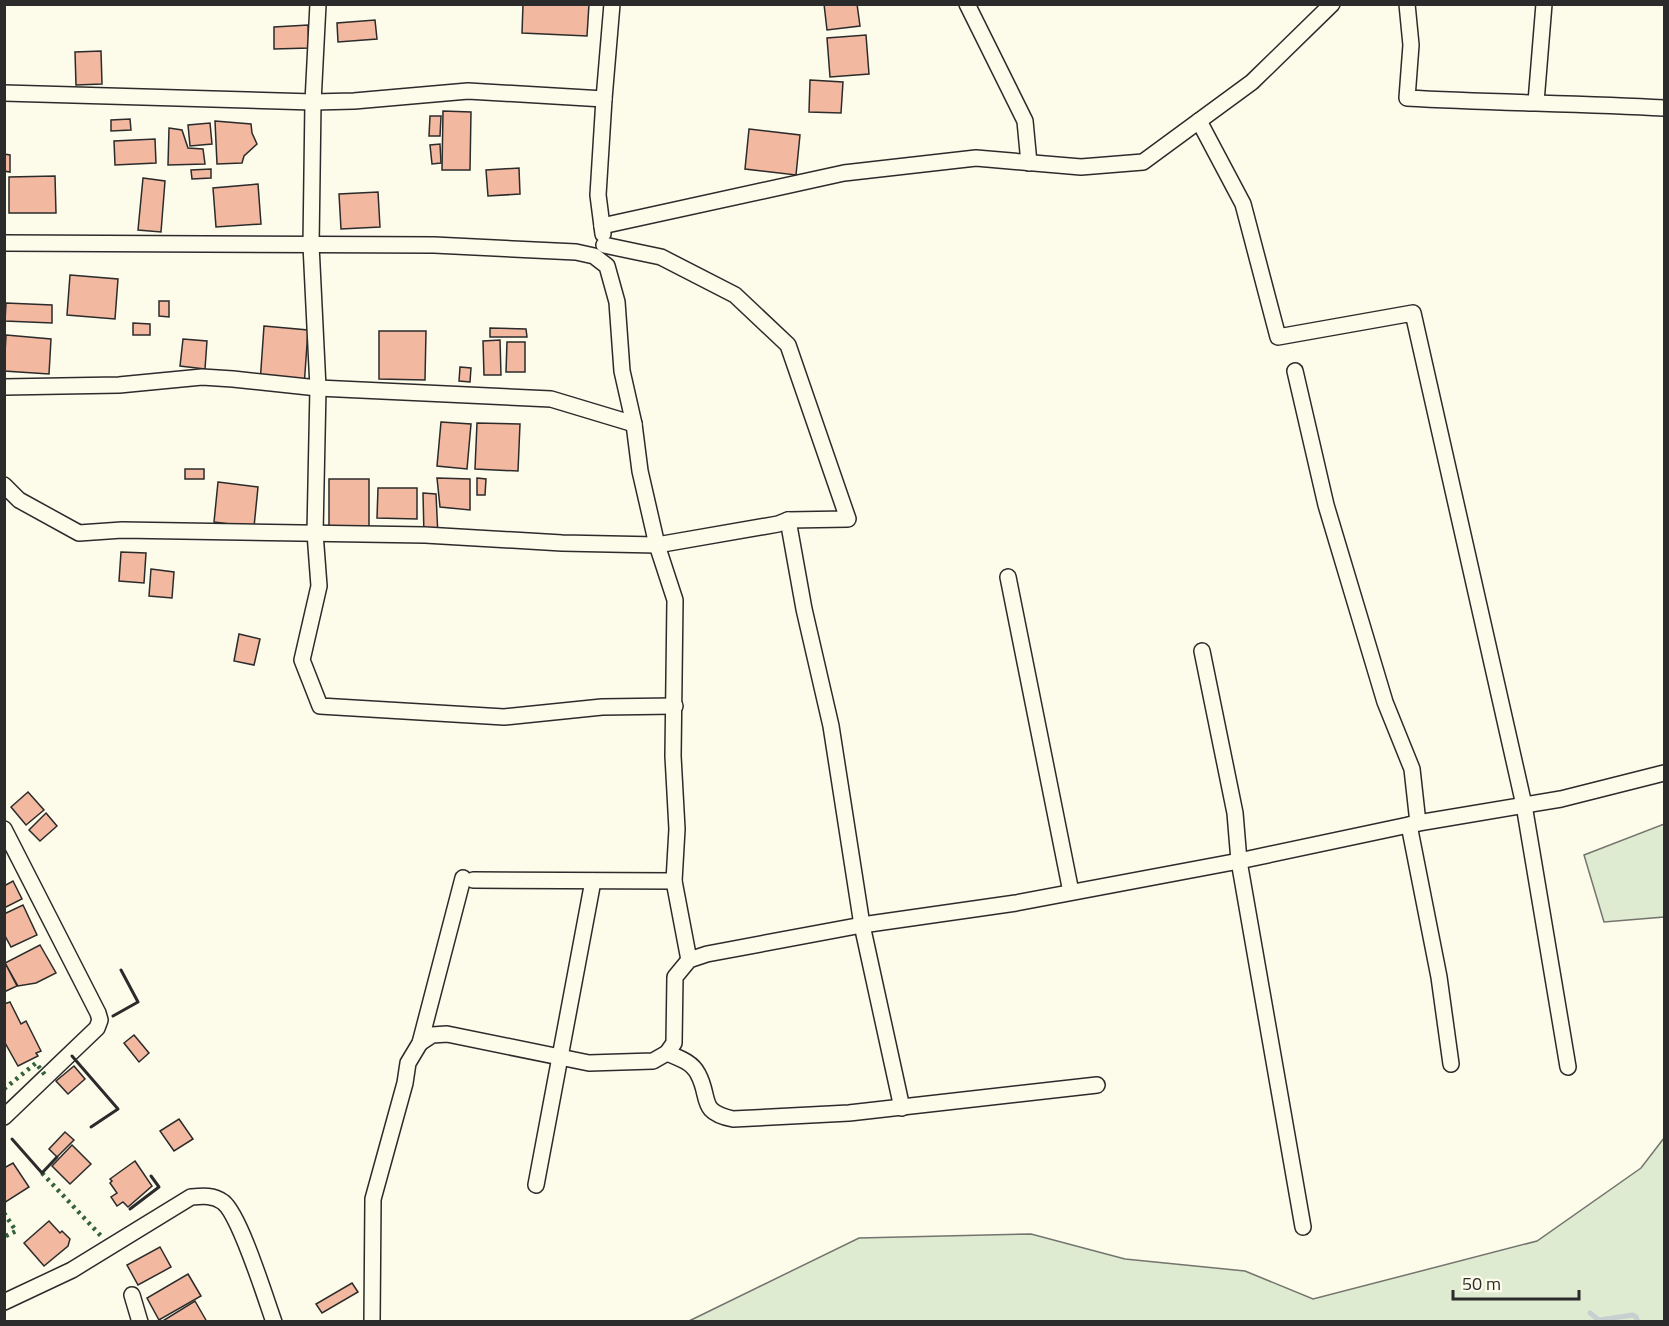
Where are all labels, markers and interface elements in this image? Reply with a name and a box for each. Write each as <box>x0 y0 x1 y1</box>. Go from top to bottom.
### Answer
scale bar <box>1453 1263 1579 1301</box>
text: 50 m <box>1462 1270 1501 1297</box>

